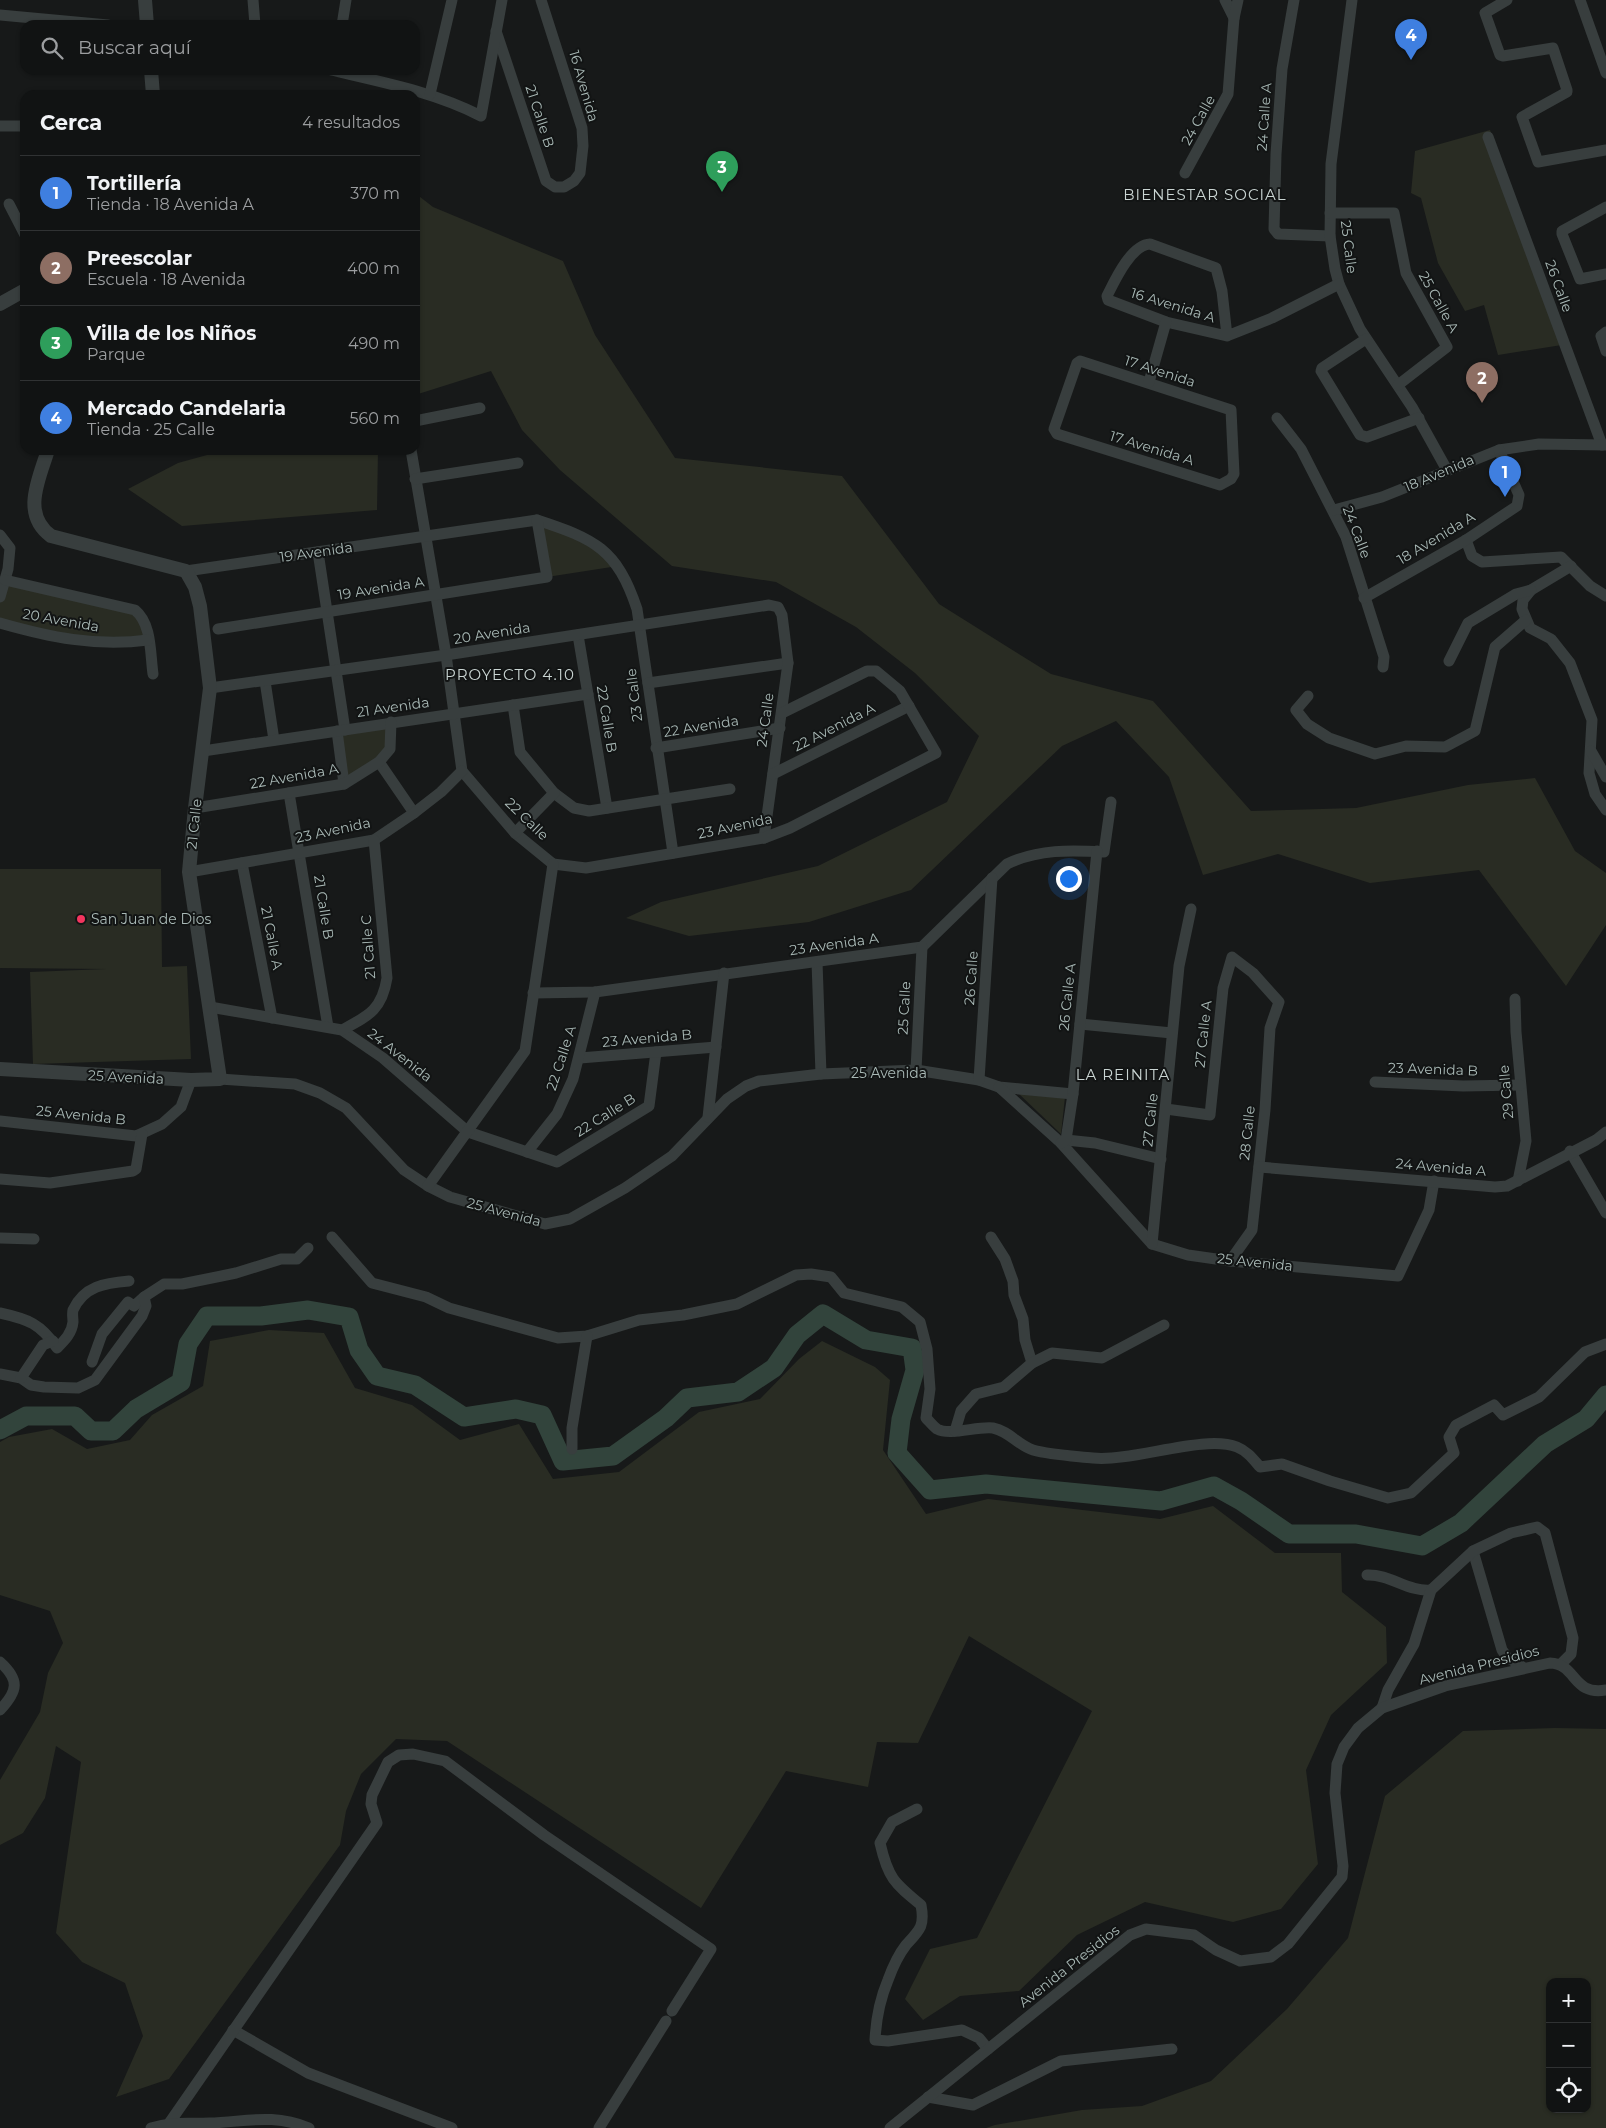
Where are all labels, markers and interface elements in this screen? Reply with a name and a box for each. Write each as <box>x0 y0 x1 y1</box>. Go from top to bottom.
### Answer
pin: 4 <box>1395 19 1427 60</box>
search box <box>20 20 420 75</box>
icon: search <box>38 34 66 62</box>
text: Buscar aquí <box>78 36 191 59</box>
street label: 16 Avenida <box>565 48 603 124</box>
street label: 24 Calle A <box>1253 81 1275 152</box>
street label: 21 Calle B <box>521 82 559 150</box>
street label: 24 Calle <box>1177 92 1219 148</box>
text: Cerca <box>40 110 102 135</box>
text: 4 resultados <box>302 113 400 132</box>
pin: 3 <box>706 151 738 192</box>
text: Tortillería <box>87 172 182 195</box>
text: 1 <box>53 184 59 203</box>
text: 370 m <box>350 184 400 203</box>
district label: BIENESTAR SOCIAL <box>1123 185 1287 204</box>
text: Tienda · 18 Avenida A <box>87 195 254 214</box>
street label: 25 Calle <box>1337 219 1361 275</box>
text: Preescolar <box>87 247 192 270</box>
street label: 26 Calle <box>1541 257 1577 315</box>
text: 2 <box>51 259 61 278</box>
text: 400 m <box>347 259 400 278</box>
street label: 25 Calle A <box>1415 268 1464 337</box>
text: Escuela · 18 Avenida <box>87 270 246 289</box>
street label: 16 Avenida A <box>1129 284 1218 327</box>
text: Villa de los Niños <box>87 322 256 345</box>
text: 3 <box>51 334 61 353</box>
text: 490 m <box>348 334 400 353</box>
text: Parque <box>87 345 145 364</box>
street label: 17 Avenida <box>1122 351 1198 391</box>
pin: 2 <box>1466 362 1498 403</box>
text: Mercado Candelaria <box>87 397 286 420</box>
text: 4 <box>50 409 62 428</box>
text: 560 m <box>349 409 400 428</box>
text: Tienda · 25 Calle <box>87 420 215 439</box>
street label: 17 Avenida A <box>1108 427 1197 470</box>
street label: 18 Avenida <box>1401 450 1477 496</box>
pin: 1 <box>1489 456 1521 497</box>
street label: 24 Calle <box>1339 503 1375 561</box>
street label: 18 Avenida A <box>1394 507 1479 568</box>
street label: 19 Avenida <box>278 538 354 566</box>
street label: 19 Avenida A <box>336 572 427 604</box>
street label: 20 Avenida <box>21 604 101 636</box>
street label: 20 Avenida <box>452 618 532 648</box>
district label: PROYECTO 4.10 <box>445 665 575 684</box>
street label: 23 Calle <box>622 667 646 723</box>
street label: 22 Calle B <box>593 684 621 754</box>
street label: 24 Calle <box>752 692 778 748</box>
street label: 21 Avenida <box>356 693 430 721</box>
street label: 22 Avenida A <box>790 698 879 755</box>
street label: 22 Avenida <box>662 711 740 741</box>
street label: 22 Avenida A <box>248 759 341 793</box>
street label: 22 Calle <box>501 794 553 844</box>
street label: 21 Calle <box>182 798 206 850</box>
street label: 23 Avenida <box>696 809 774 843</box>
street label: 23 Avenida <box>294 813 372 847</box>
your location <box>1056 866 1082 892</box>
street label: 21 Calle B <box>310 874 338 940</box>
street label: 21 Calle A <box>257 905 287 972</box>
place label: San Juan de Dios <box>91 910 212 928</box>
marker: San Juan de Dios <box>75 913 87 925</box>
street label: 21 Calle C <box>357 914 379 980</box>
street label: 23 Avenida A <box>788 929 881 959</box>
street label: 26 Calle <box>960 950 982 1006</box>
street label: 26 Calle A <box>1055 961 1080 1032</box>
street label: 25 Calle <box>894 981 914 1035</box>
street label: 27 Calle A <box>1191 998 1216 1069</box>
street label: 22 Calle A <box>542 1022 580 1093</box>
street label: 24 Avenida <box>364 1024 436 1086</box>
street label: 23 Avenida B <box>601 1025 693 1051</box>
street label: 23 Avenida B <box>1388 1058 1478 1080</box>
street label: 25 Avenida <box>851 1064 927 1082</box>
street label: 29 Calle <box>1495 1064 1517 1120</box>
district label: LA REINITA <box>1076 1065 1170 1084</box>
street label: 25 Avenida <box>88 1066 164 1088</box>
street label: 22 Calle B <box>571 1089 639 1141</box>
street label: 27 Calle <box>1138 1092 1162 1148</box>
street label: 25 Avenida B <box>35 1101 127 1129</box>
street label: 28 Calle <box>1235 1105 1259 1161</box>
street label: 24 Avenida A <box>1395 1154 1488 1180</box>
street label: 25 Avenida <box>465 1193 543 1231</box>
street label: 25 Avenida <box>1216 1249 1294 1275</box>
street label: Avenida Presidios <box>1417 1641 1541 1689</box>
street label: Avenida Presidios <box>1015 1921 1123 2011</box>
map controls <box>1546 1978 1591 2113</box>
button: + <box>1546 1978 1591 2023</box>
button: − <box>1546 2023 1591 2068</box>
button: locate <box>1546 2068 1591 2113</box>

